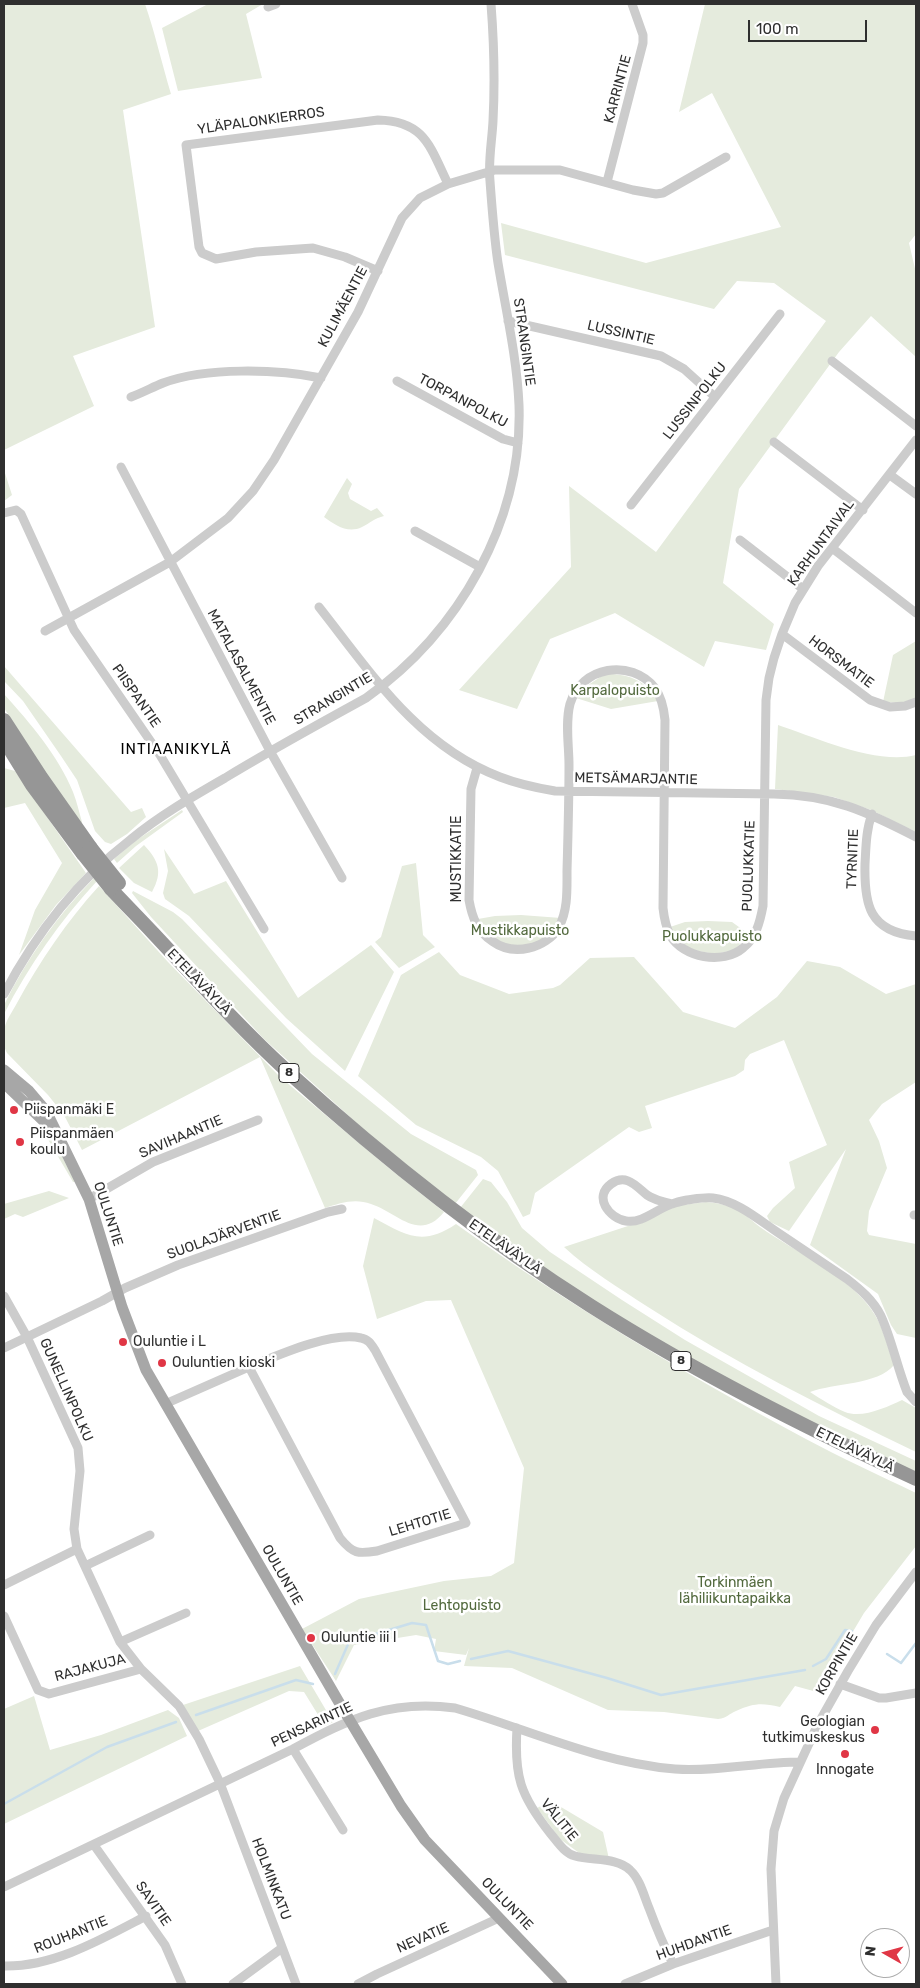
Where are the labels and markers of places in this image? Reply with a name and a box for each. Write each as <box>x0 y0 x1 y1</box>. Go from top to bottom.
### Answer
place label: Piispanmäki E <box>24 1102 114 1118</box>
marker: Piispanmäki E <box>8 1104 20 1116</box>
place label: Piispanmäen koulu <box>30 1126 114 1158</box>
marker: Piispanmäen koulu <box>14 1136 26 1148</box>
place label: Ouluntie i L <box>133 1334 206 1350</box>
marker: Ouluntie i L <box>117 1336 129 1348</box>
place label: Ouluntien kioski <box>172 1355 275 1371</box>
marker: Ouluntien kioski <box>156 1357 168 1369</box>
place label: Ouluntie iii I <box>321 1630 397 1646</box>
marker: Ouluntie iii I <box>305 1632 317 1644</box>
place label: Geologian tutkimuskeskus <box>762 1714 865 1746</box>
marker: Geologian tutkimuskeskus <box>869 1724 881 1736</box>
marker: Innogate <box>839 1748 851 1760</box>
place label: Innogate <box>816 1762 874 1778</box>

